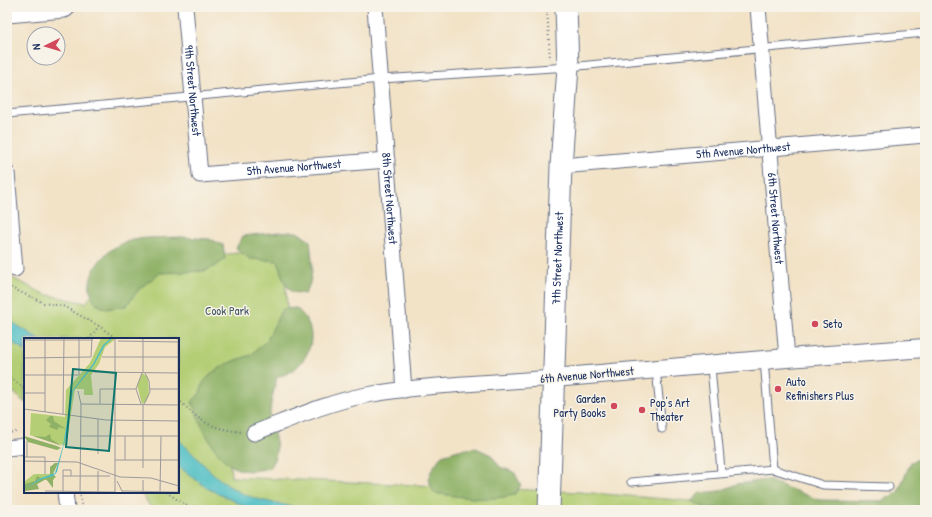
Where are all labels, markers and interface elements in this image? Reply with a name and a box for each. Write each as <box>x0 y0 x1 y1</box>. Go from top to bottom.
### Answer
north arrow <box>26 26 66 66</box>
text: N <box>29 43 43 50</box>
street label: 9th Street Northwest <box>180 44 206 138</box>
street label: 5th Avenue Northwest <box>696 137 792 162</box>
street label: 8th Street Northwest <box>378 152 402 246</box>
street label: 5th Avenue Northwest <box>246 155 343 179</box>
street label: 6th Street Northwest <box>764 172 788 265</box>
street label: 7th Street Northwest <box>547 211 567 305</box>
park label: Cook Park <box>205 302 249 319</box>
place label: Seto <box>823 315 842 332</box>
marker: Seto <box>810 319 820 329</box>
inset map <box>24 338 179 493</box>
street label: 6th Avenue Northwest <box>539 362 635 387</box>
place label: Auto Refinishers Plus <box>786 373 854 404</box>
marker: Auto Refinishers Plus <box>773 384 783 394</box>
place label: Garden Party Books <box>554 390 606 421</box>
place label: Pop's Art Theater <box>650 394 691 425</box>
marker: Garden Party Books <box>609 401 619 411</box>
marker: Pop's Art Theater <box>637 405 647 415</box>

